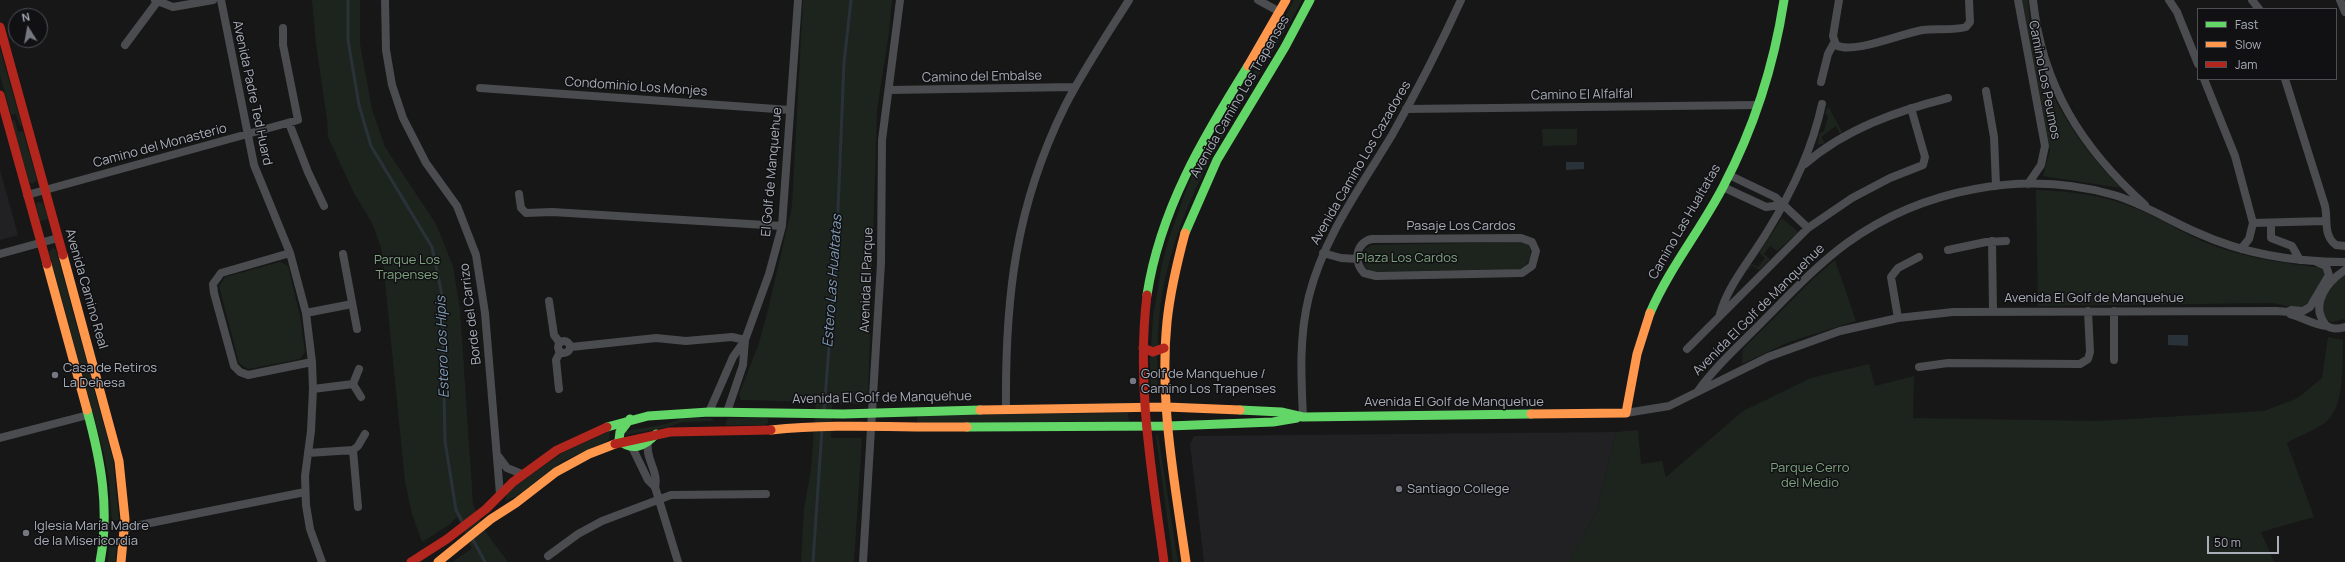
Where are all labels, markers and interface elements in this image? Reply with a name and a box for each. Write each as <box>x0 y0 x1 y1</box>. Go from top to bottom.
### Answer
north arrow <box>8 8 48 48</box>
legend <box>2197 8 2337 80</box>
text: N <box>20 9 31 25</box>
street label: Avenida Camino Los Trapenses <box>1187 13 1293 181</box>
text: Fast <box>2235 16 2259 33</box>
street label: Avenida Padre Ted Huard <box>229 19 275 167</box>
street label: Camino Los Peumos <box>2025 19 2063 141</box>
text: Slow <box>2235 36 2261 53</box>
text: Jam <box>2235 56 2257 73</box>
street label: Camino del Embalse <box>922 68 1042 86</box>
street label: Condominio Los Monjes <box>564 74 708 100</box>
street label: Avenida Camino Los Cazadores <box>1308 78 1414 248</box>
street label: Camino El Alfalfal <box>1531 86 1633 104</box>
street label: El Golf de Manquehue <box>759 107 785 237</box>
street label: Camino del Monasterio <box>91 121 229 171</box>
street label: Camino Las Hualtatas <box>1646 162 1724 282</box>
water label: Estero Las Hualtatas <box>820 214 846 348</box>
street label: Pasaje Los Cardos <box>1406 218 1516 234</box>
street label: Avenida Camino Real <box>61 227 111 351</box>
street label: Avenida El Parque <box>857 227 877 333</box>
street label: Avenida El Golf de Manquehue <box>1690 241 1828 379</box>
park label: Plaza Los Cardos <box>1356 250 1458 266</box>
park label: Parque Los Trapenses <box>374 252 440 283</box>
street label: Borde del Carrizo <box>457 262 485 366</box>
street label: Avenida El Golf de Manquehue <box>2004 290 2184 306</box>
water label: Estero Los Hipis <box>433 296 453 398</box>
place label: Casa de Retiros La Dehesa <box>63 360 157 391</box>
place label: Golf de Manquehue / Camino Los Trapenses <box>1141 366 1276 397</box>
marker: Casa de Retiros La Dehesa <box>50 370 60 380</box>
marker: Golf de Manquehue / Camino Los Trapenses <box>1128 376 1138 386</box>
street label: Avenida El Golf de Manquehue <box>792 389 972 407</box>
street label: Avenida El Golf de Manquehue <box>1364 394 1544 410</box>
park label: Parque Cerro del Medio <box>1771 460 1849 491</box>
place label: Santiago College <box>1407 481 1509 497</box>
marker: Santiago College <box>1394 484 1404 494</box>
place label: Iglesia María Madre de la Misericordia <box>34 518 149 549</box>
marker: Iglesia María Madre de la Misericordia <box>21 528 31 538</box>
scale bar <box>2209 528 2281 554</box>
text: 50 m <box>2214 534 2241 551</box>

